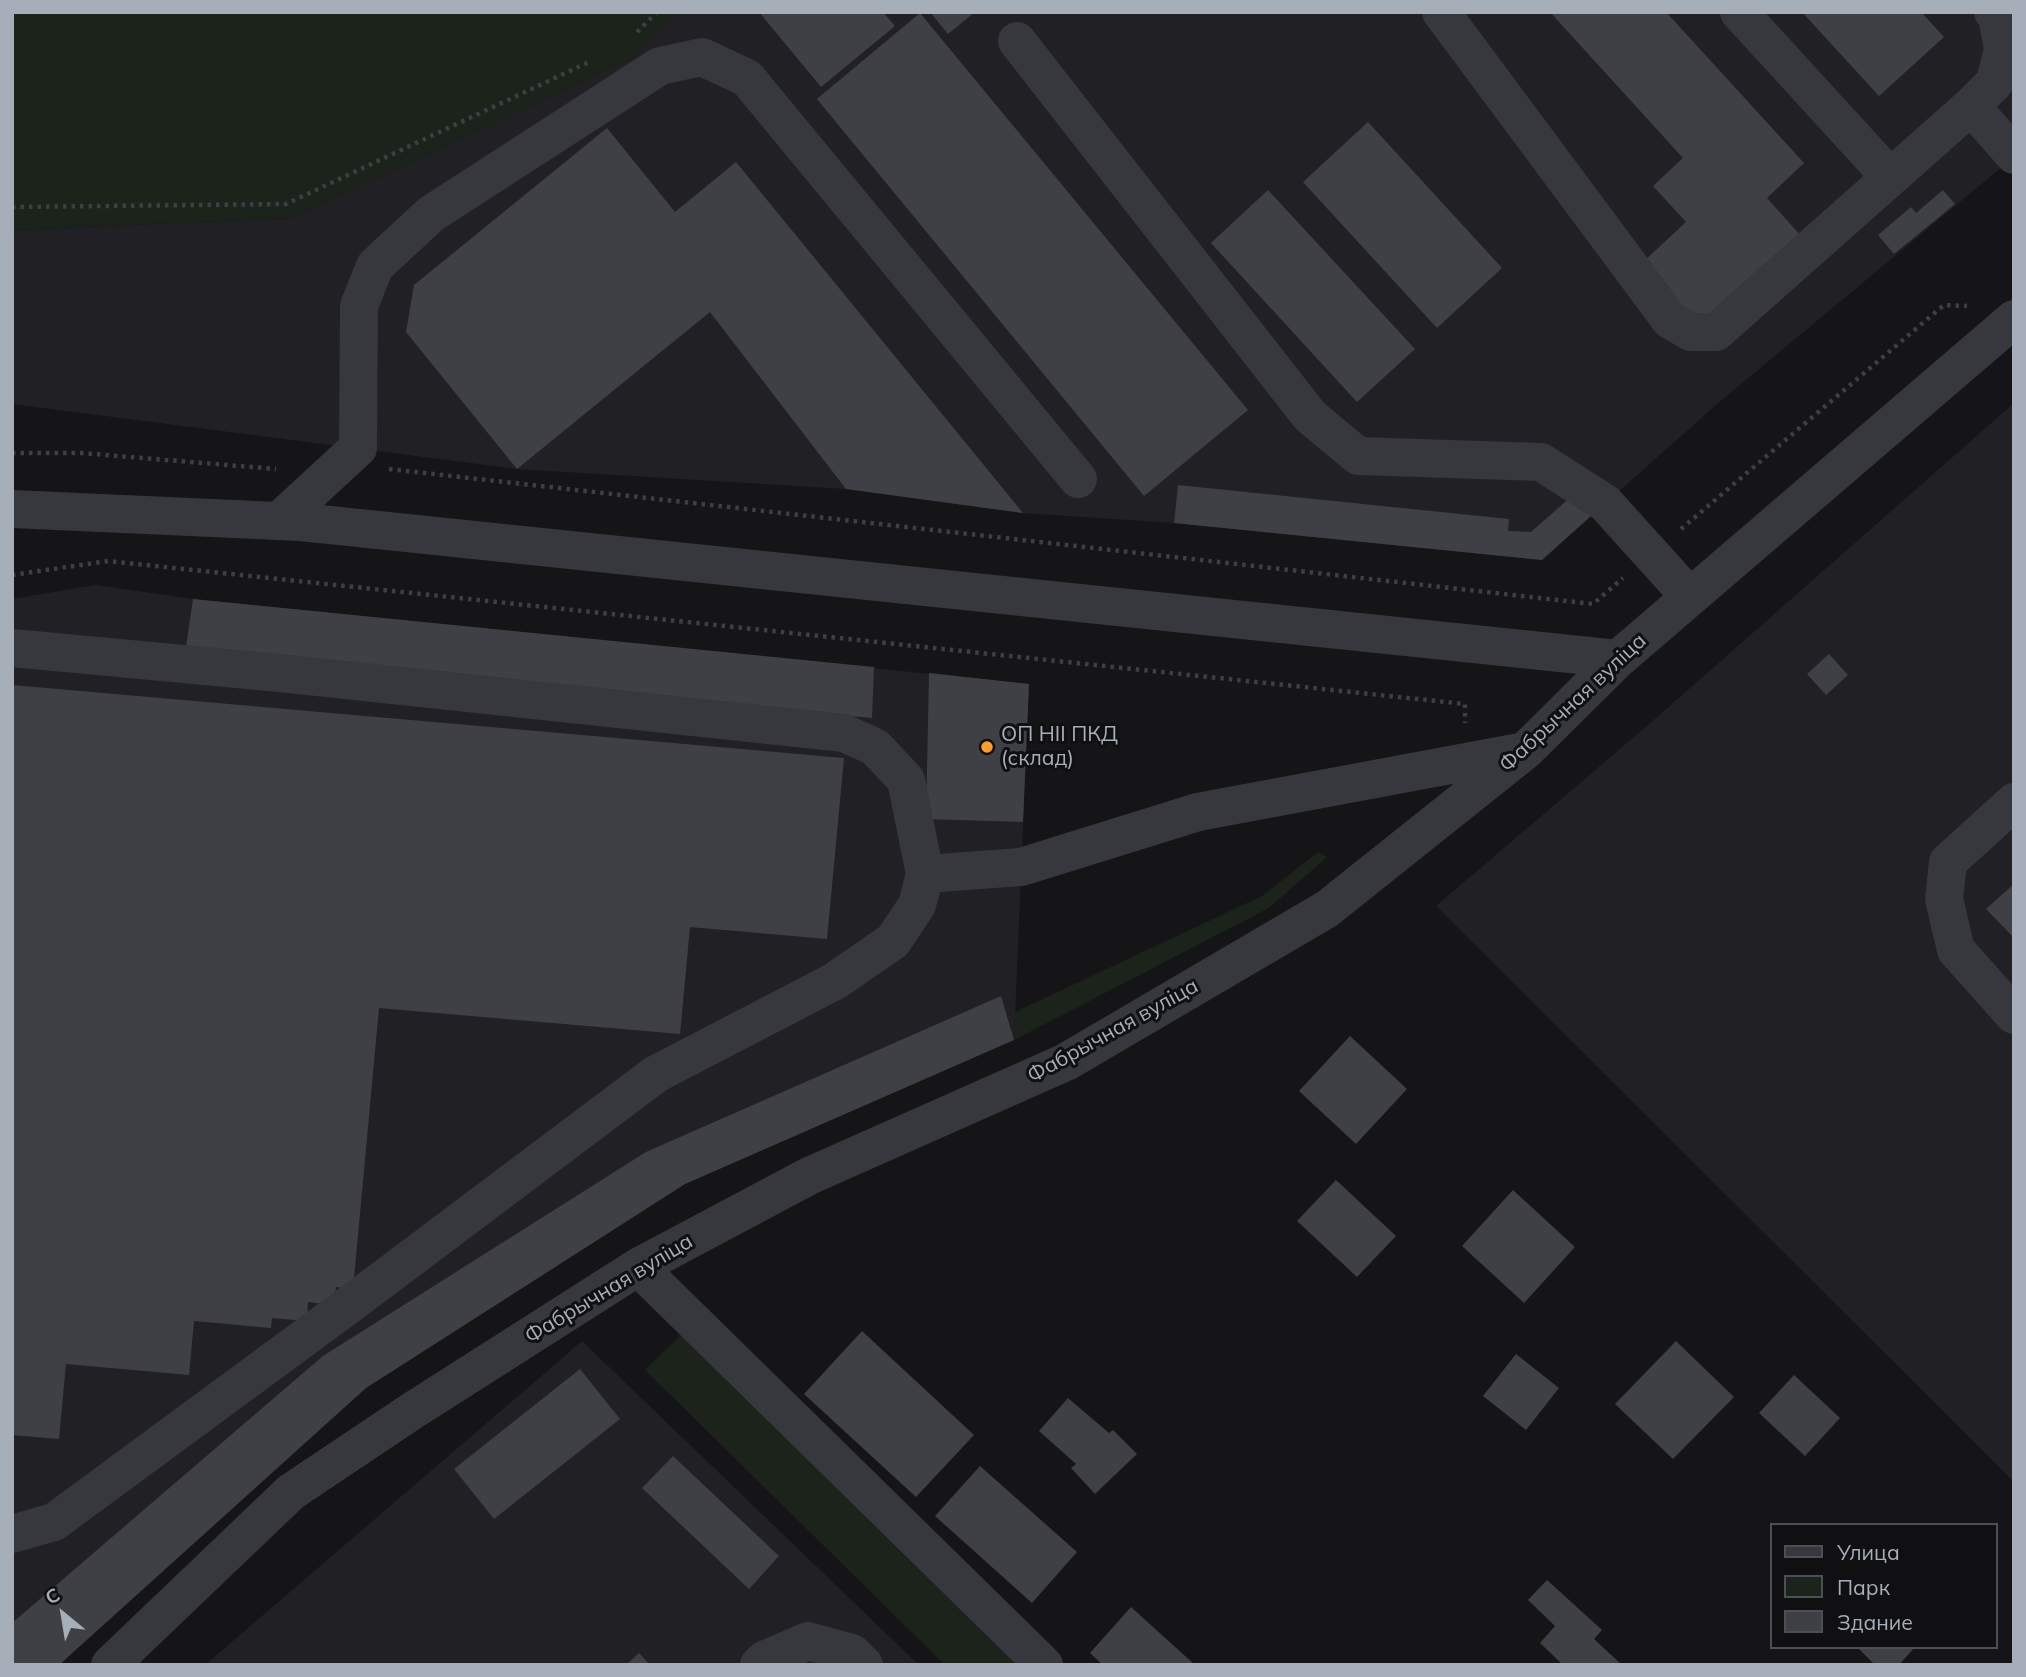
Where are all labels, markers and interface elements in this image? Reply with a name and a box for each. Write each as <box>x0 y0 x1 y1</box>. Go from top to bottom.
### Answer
street label: Фабрычная вуліца <box>1494 628 1652 778</box>
place label: ОП НII ПКД (склад) <box>1001 722 1118 772</box>
marker: ОП НII ПКД (склад) <box>979 739 995 755</box>
street label: Фабрычная вуліца <box>1023 974 1203 1088</box>
street label: Фабрычная вуліца <box>520 1229 698 1349</box>
legend <box>1770 1523 1998 1649</box>
text: Улица <box>1837 1539 1900 1565</box>
text: Парк <box>1837 1574 1890 1600</box>
north arrow <box>28 1579 98 1649</box>
text: С <box>41 1582 64 1609</box>
text: Здание <box>1837 1609 1913 1635</box>

